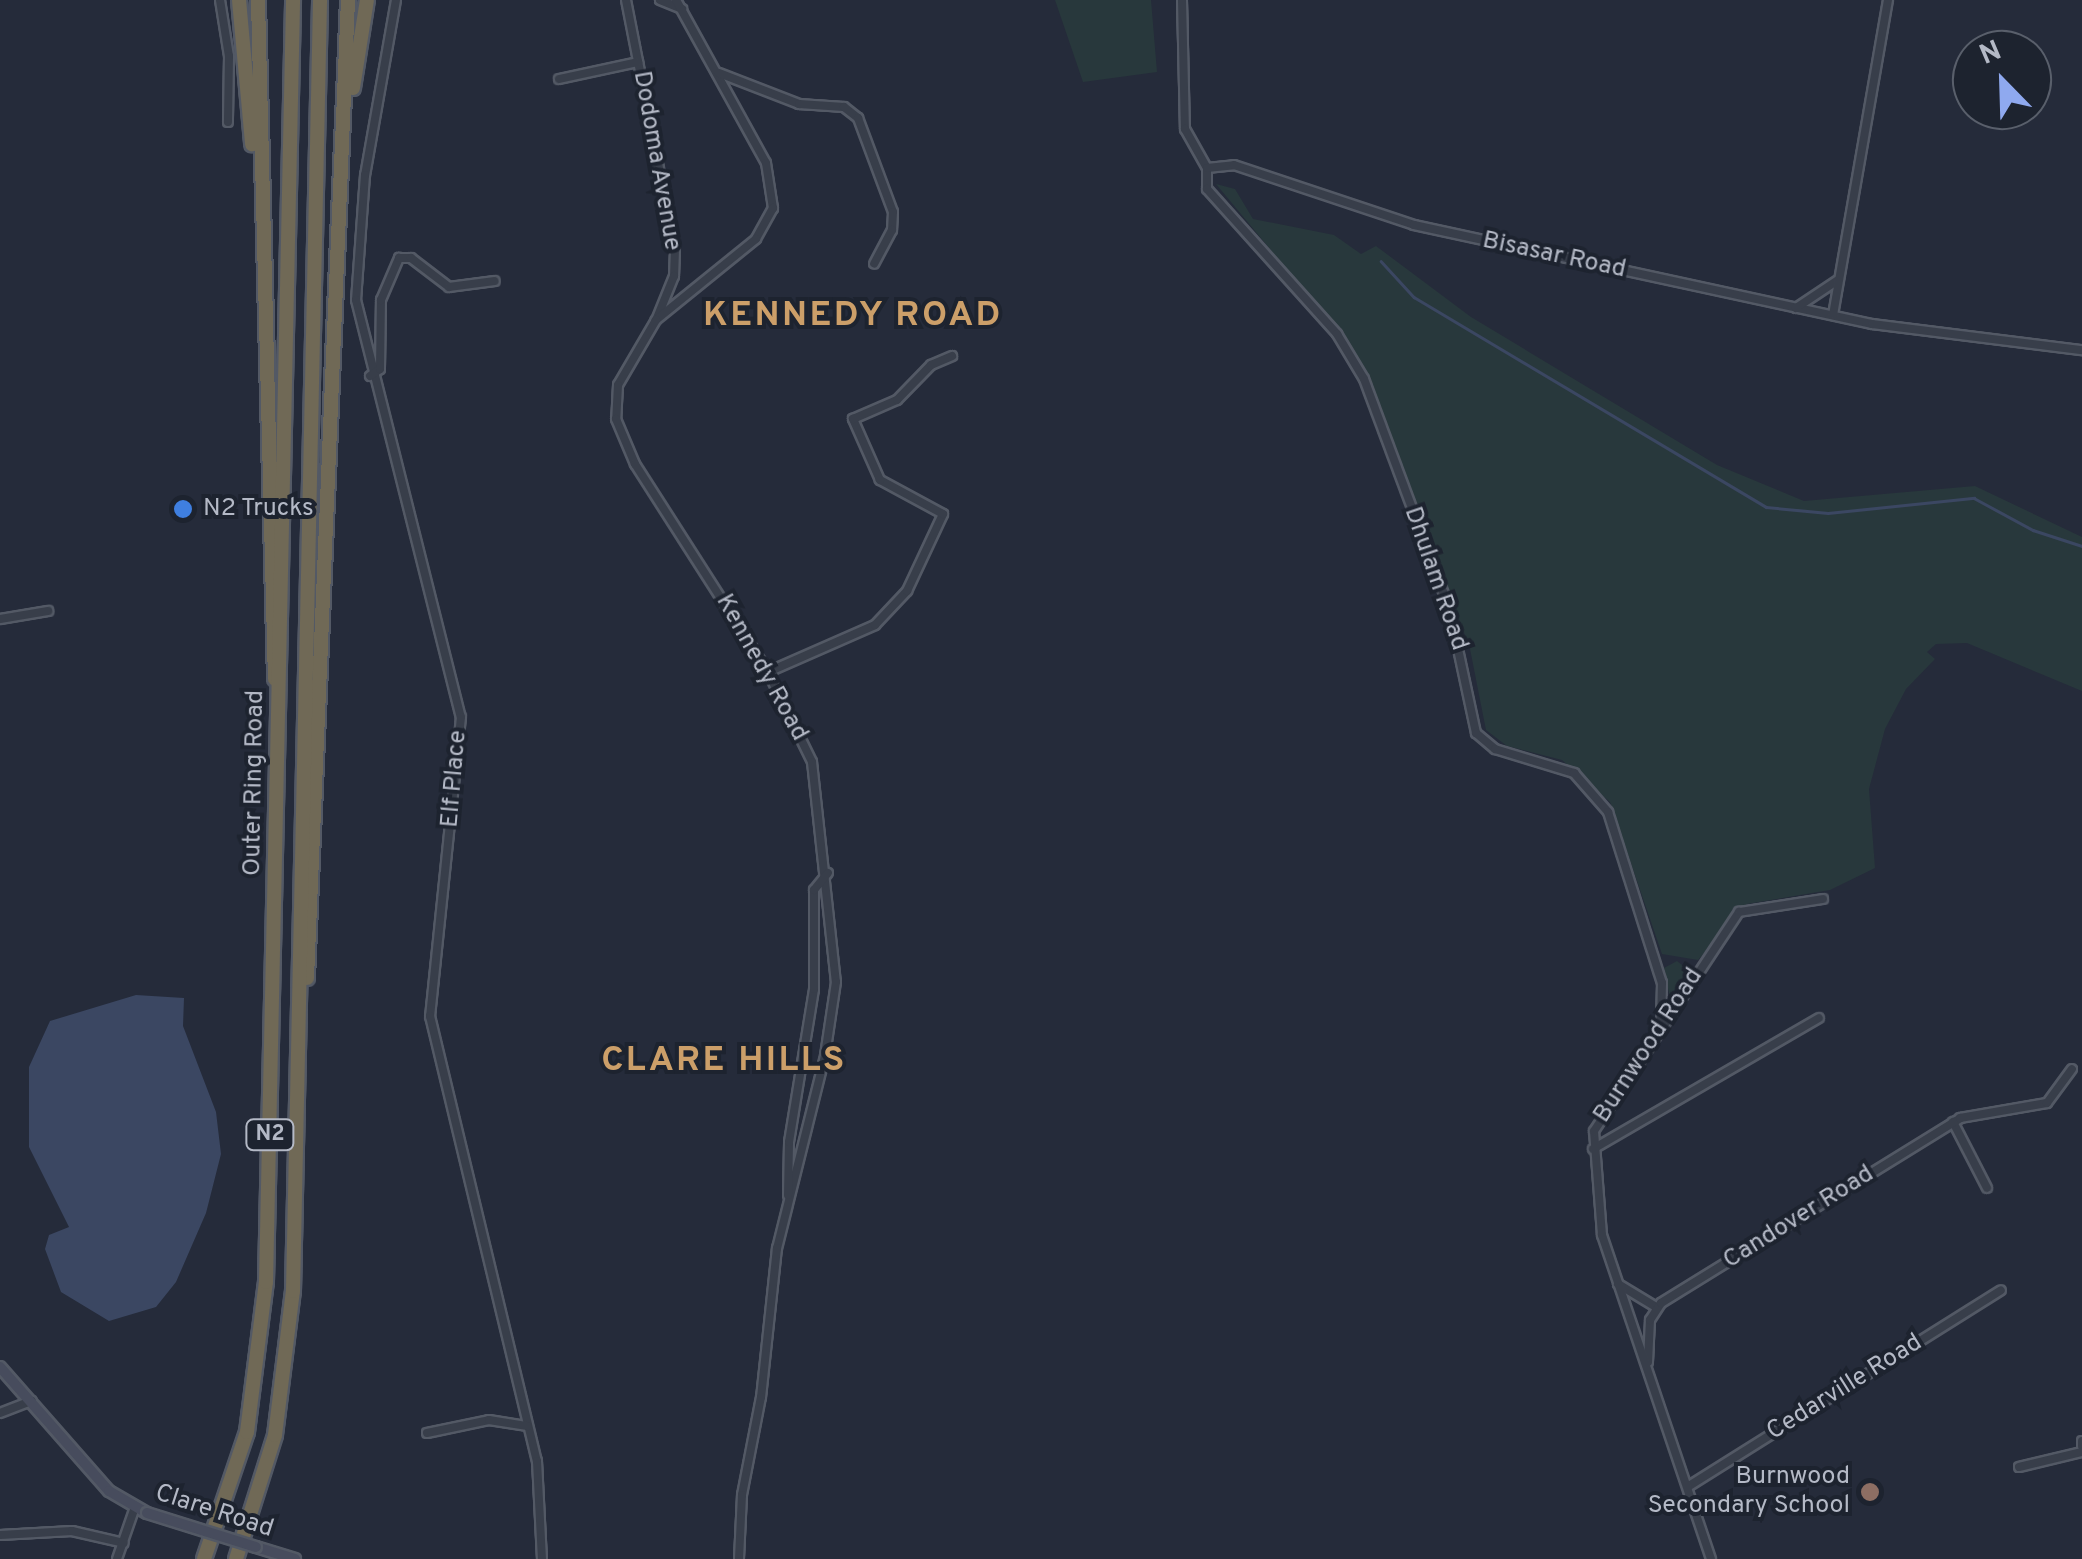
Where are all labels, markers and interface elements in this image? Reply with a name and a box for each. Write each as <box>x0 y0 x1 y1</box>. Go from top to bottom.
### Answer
north arrow <box>1952 30 2052 130</box>
text: N <box>1975 34 2007 75</box>
street label: Dodoma Avenue <box>625 68 687 254</box>
street label: Bisasar Road <box>1480 226 1628 286</box>
district label: KENNEDY ROAD <box>702 295 1004 337</box>
place label: N2 Trucks <box>203 494 315 524</box>
marker: N2 Trucks <box>172 498 194 520</box>
street label: Dhulam Road <box>1396 503 1474 655</box>
street label: Kennedy Road <box>708 589 814 747</box>
street label: Outer Ring Road <box>238 690 272 876</box>
street label: Elf Place <box>436 729 474 829</box>
street label: Burnwood Road <box>1588 963 1710 1129</box>
district label: CLARE HILLS <box>601 1040 847 1082</box>
road number: N2 <box>245 1118 295 1152</box>
street label: Candover Road <box>1718 1160 1880 1276</box>
street label: Cedarville Road <box>1762 1328 1928 1448</box>
place label: Burnwood Secondary School <box>1648 1463 1850 1522</box>
street label: Clare Road <box>151 1479 277 1545</box>
marker: Burnwood Secondary School <box>1859 1481 1881 1503</box>

